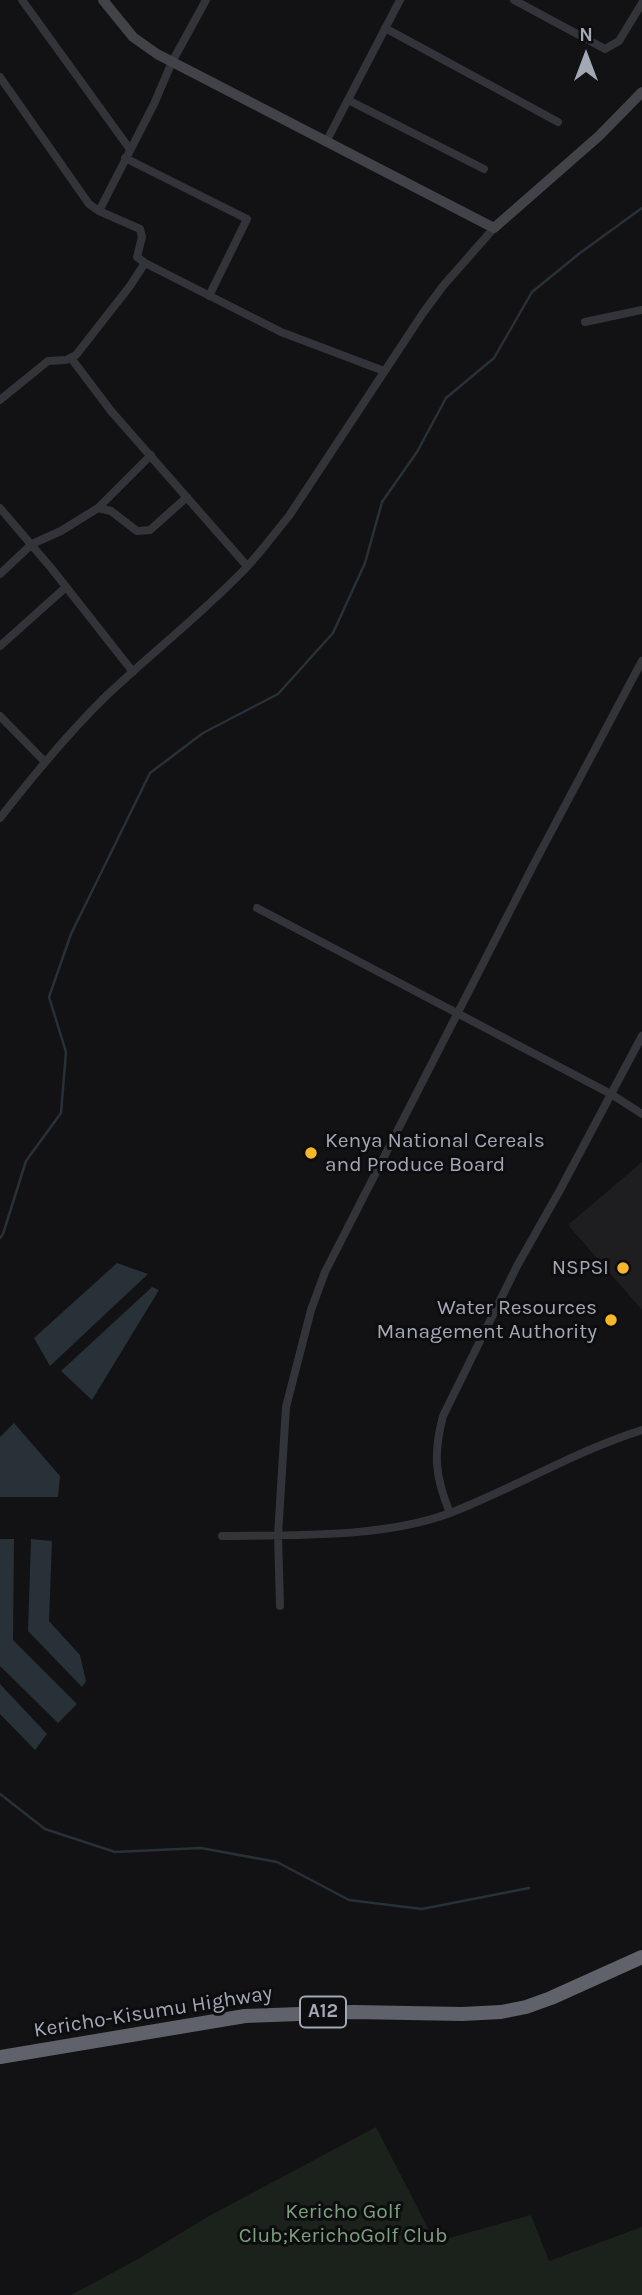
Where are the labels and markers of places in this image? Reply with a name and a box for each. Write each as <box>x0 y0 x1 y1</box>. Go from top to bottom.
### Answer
place label: Kenya National Cereals and Produce Board <box>325 1128 545 1178</box>
marker: Kenya National Cereals and Produce Board <box>303 1145 319 1161</box>
place label: NSPSI <box>552 1255 609 1281</box>
marker: NSPSI <box>615 1260 631 1276</box>
place label: Water Resources Management Authority <box>376 1295 597 1345</box>
marker: Water Resources Management Authority <box>603 1312 619 1328</box>

